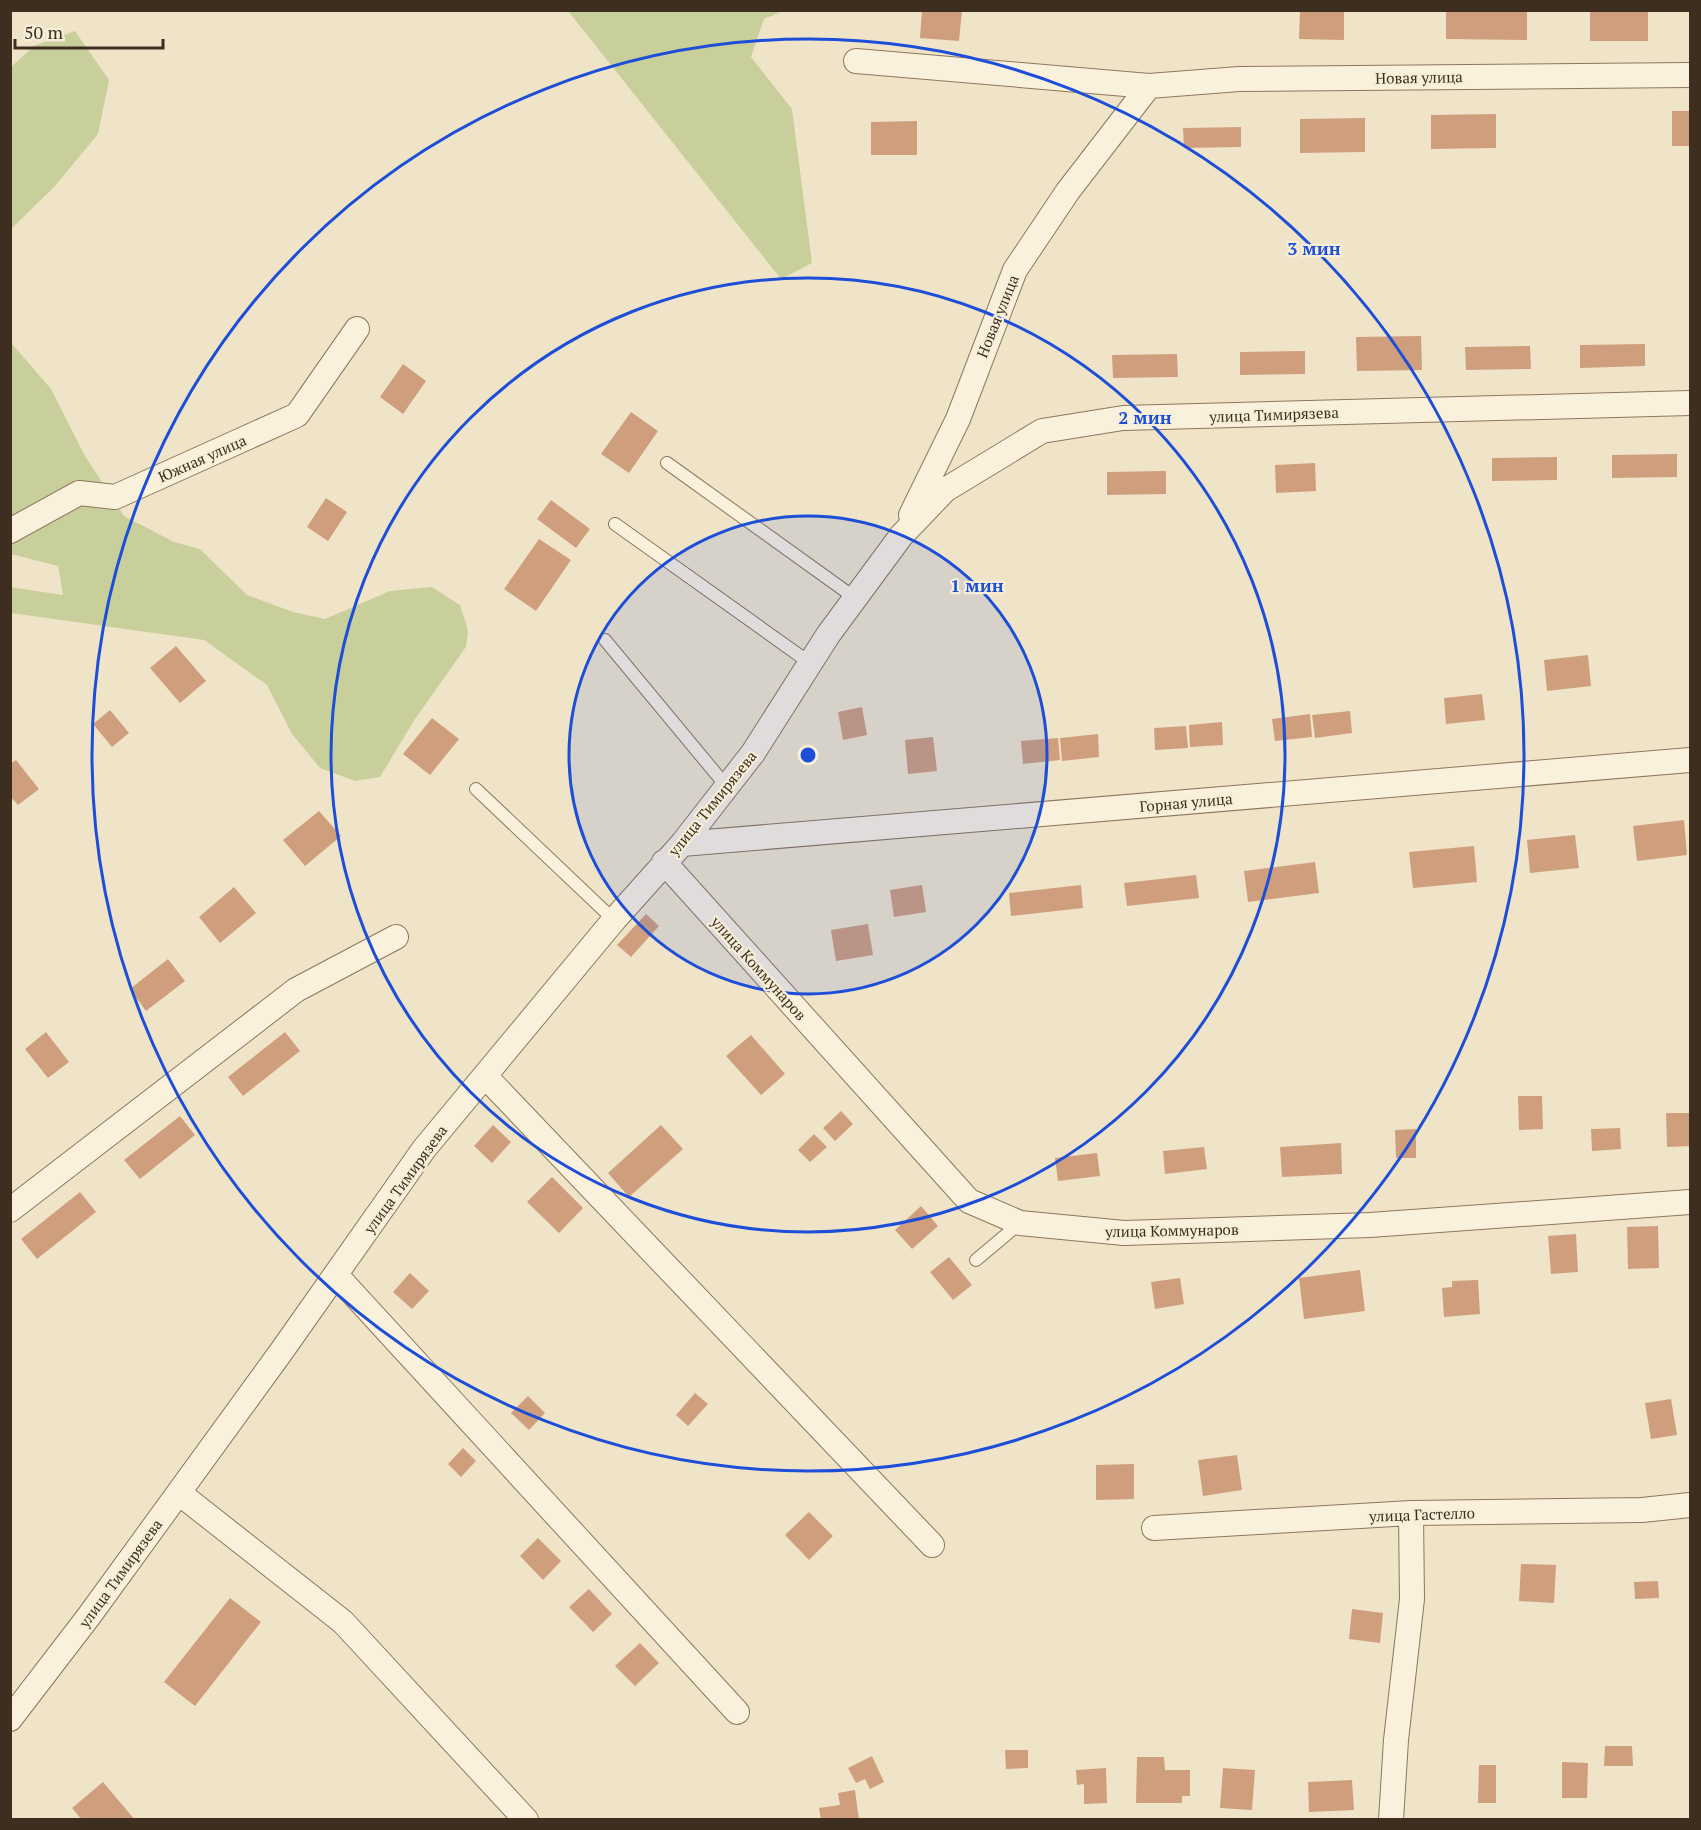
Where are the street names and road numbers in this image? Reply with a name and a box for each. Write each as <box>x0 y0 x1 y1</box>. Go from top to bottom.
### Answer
street label: Новая улица <box>1375 66 1463 88</box>
street label: Новая улица <box>971 271 1023 360</box>
street label: улица Тимирязева <box>1208 402 1340 426</box>
street label: Южная улица <box>155 429 250 486</box>
street label: улица Тимирязева <box>663 746 761 860</box>
street label: Горная улица <box>1139 788 1234 816</box>
street label: улица Коммунаров <box>706 911 811 1024</box>
street label: улица Тимирязева <box>358 1120 451 1238</box>
street label: улица Коммунаров <box>1104 1219 1239 1241</box>
street label: улица Гастелло <box>1368 1502 1475 1526</box>
street label: улица Тимирязева <box>73 1514 166 1632</box>

